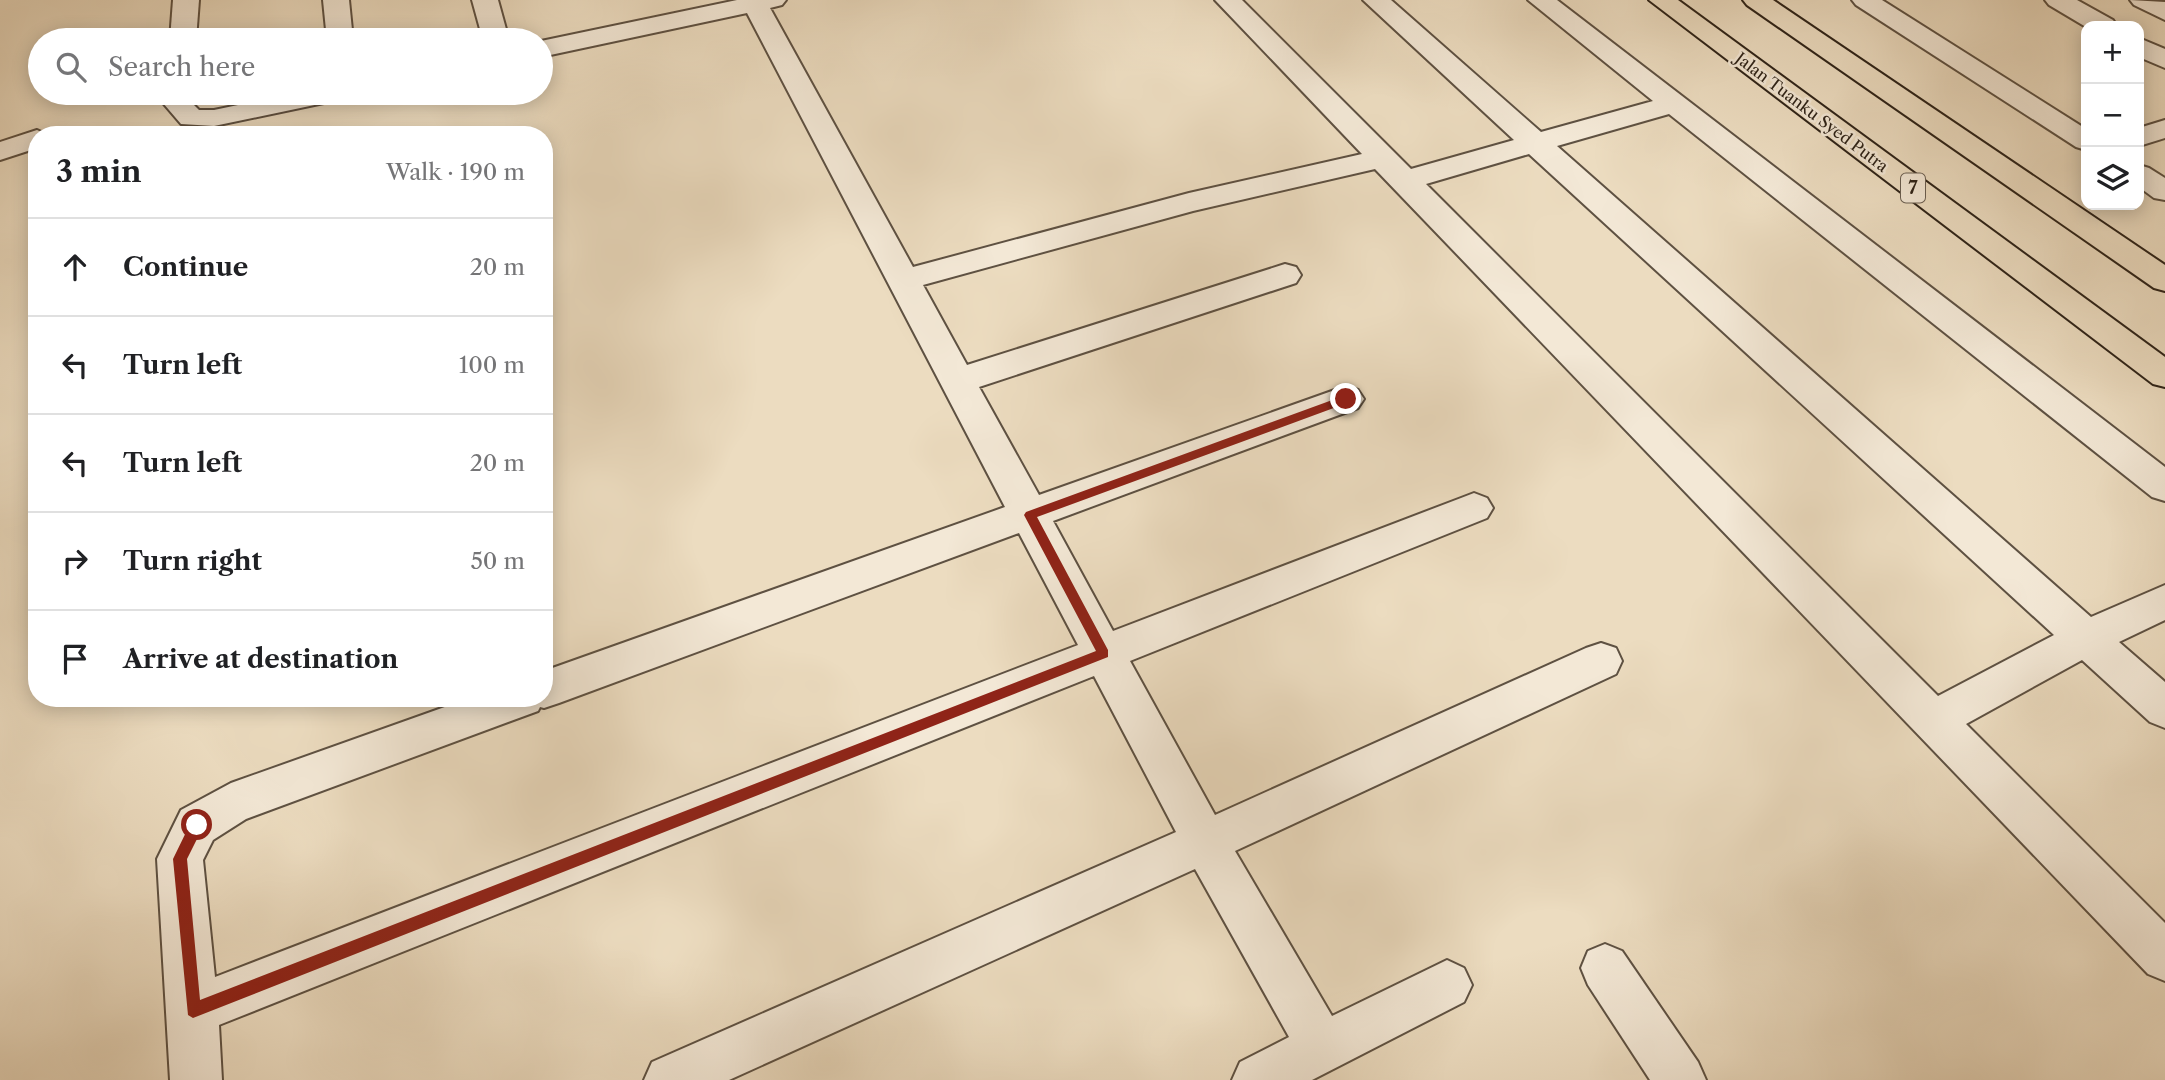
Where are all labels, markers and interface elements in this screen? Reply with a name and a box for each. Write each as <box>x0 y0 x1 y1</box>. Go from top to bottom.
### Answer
map controls <box>2081 21 2144 210</box>
button: + <box>2081 21 2144 84</box>
search box <box>28 28 553 105</box>
street label: Jalan Tuanku Syed Putra <box>1729 46 1893 176</box>
icon: search <box>52 48 90 86</box>
text: Search here <box>108 51 255 83</box>
button: − <box>2081 84 2144 147</box>
button: layers <box>2081 147 2144 210</box>
text: 3 min <box>56 153 142 190</box>
text: Walk · 190 m <box>386 158 525 186</box>
road number: 7 <box>1901 174 1925 202</box>
icon: ahead <box>56 248 94 286</box>
text: Continue <box>123 251 248 283</box>
text: 20 m <box>470 253 525 281</box>
icon: left <box>56 346 94 384</box>
text: Turn left <box>123 349 242 381</box>
text: 100 m <box>459 351 525 379</box>
route end <box>1330 383 1361 414</box>
icon: left <box>56 444 94 482</box>
text: Turn left <box>123 447 242 479</box>
text: 20 m <box>470 449 525 477</box>
icon: right <box>56 542 94 580</box>
text: Turn right <box>123 545 262 577</box>
text: 50 m <box>470 547 525 575</box>
icon: arrive <box>56 640 94 678</box>
text: Arrive at destination <box>123 643 398 675</box>
route start <box>181 809 212 840</box>

